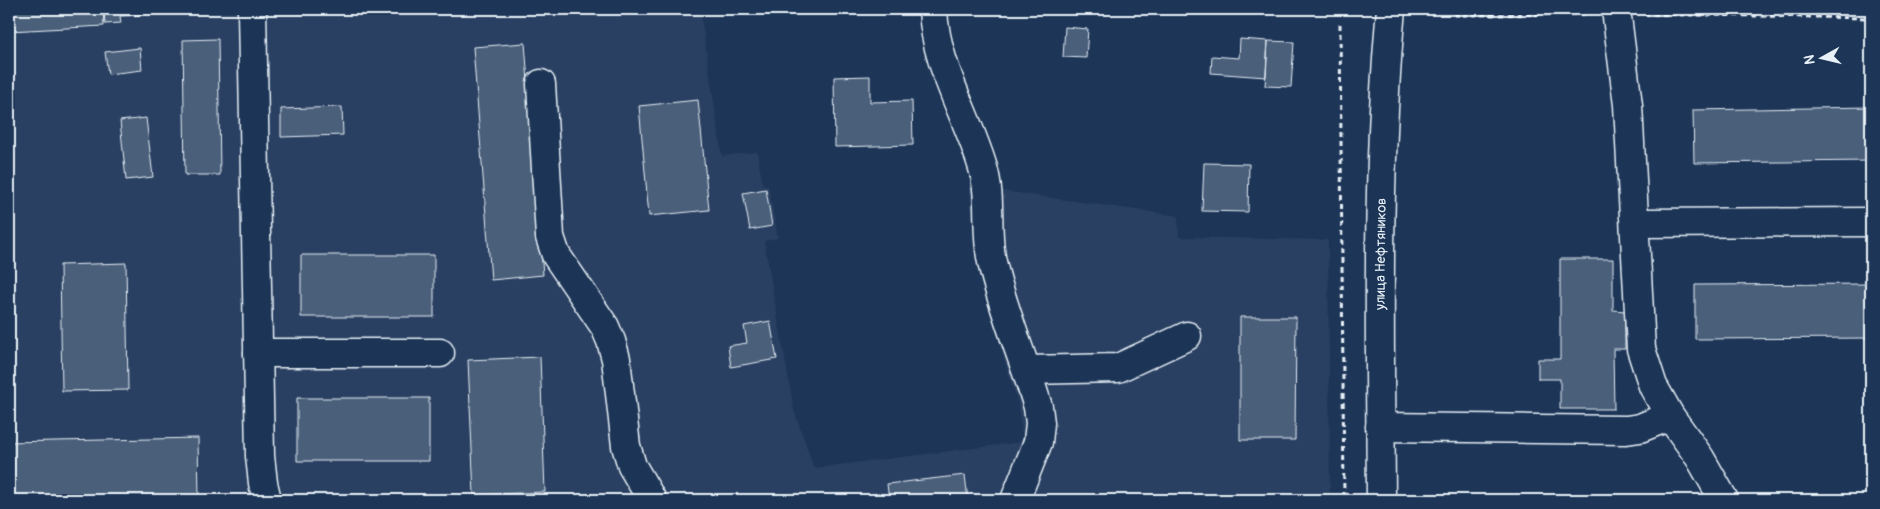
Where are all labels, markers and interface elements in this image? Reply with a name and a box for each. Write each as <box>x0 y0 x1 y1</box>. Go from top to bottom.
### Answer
north arrow <box>1798 32 1848 82</box>
text: N <box>1801 54 1819 66</box>
street label: улица Нефтяников <box>1371 198 1389 311</box>

